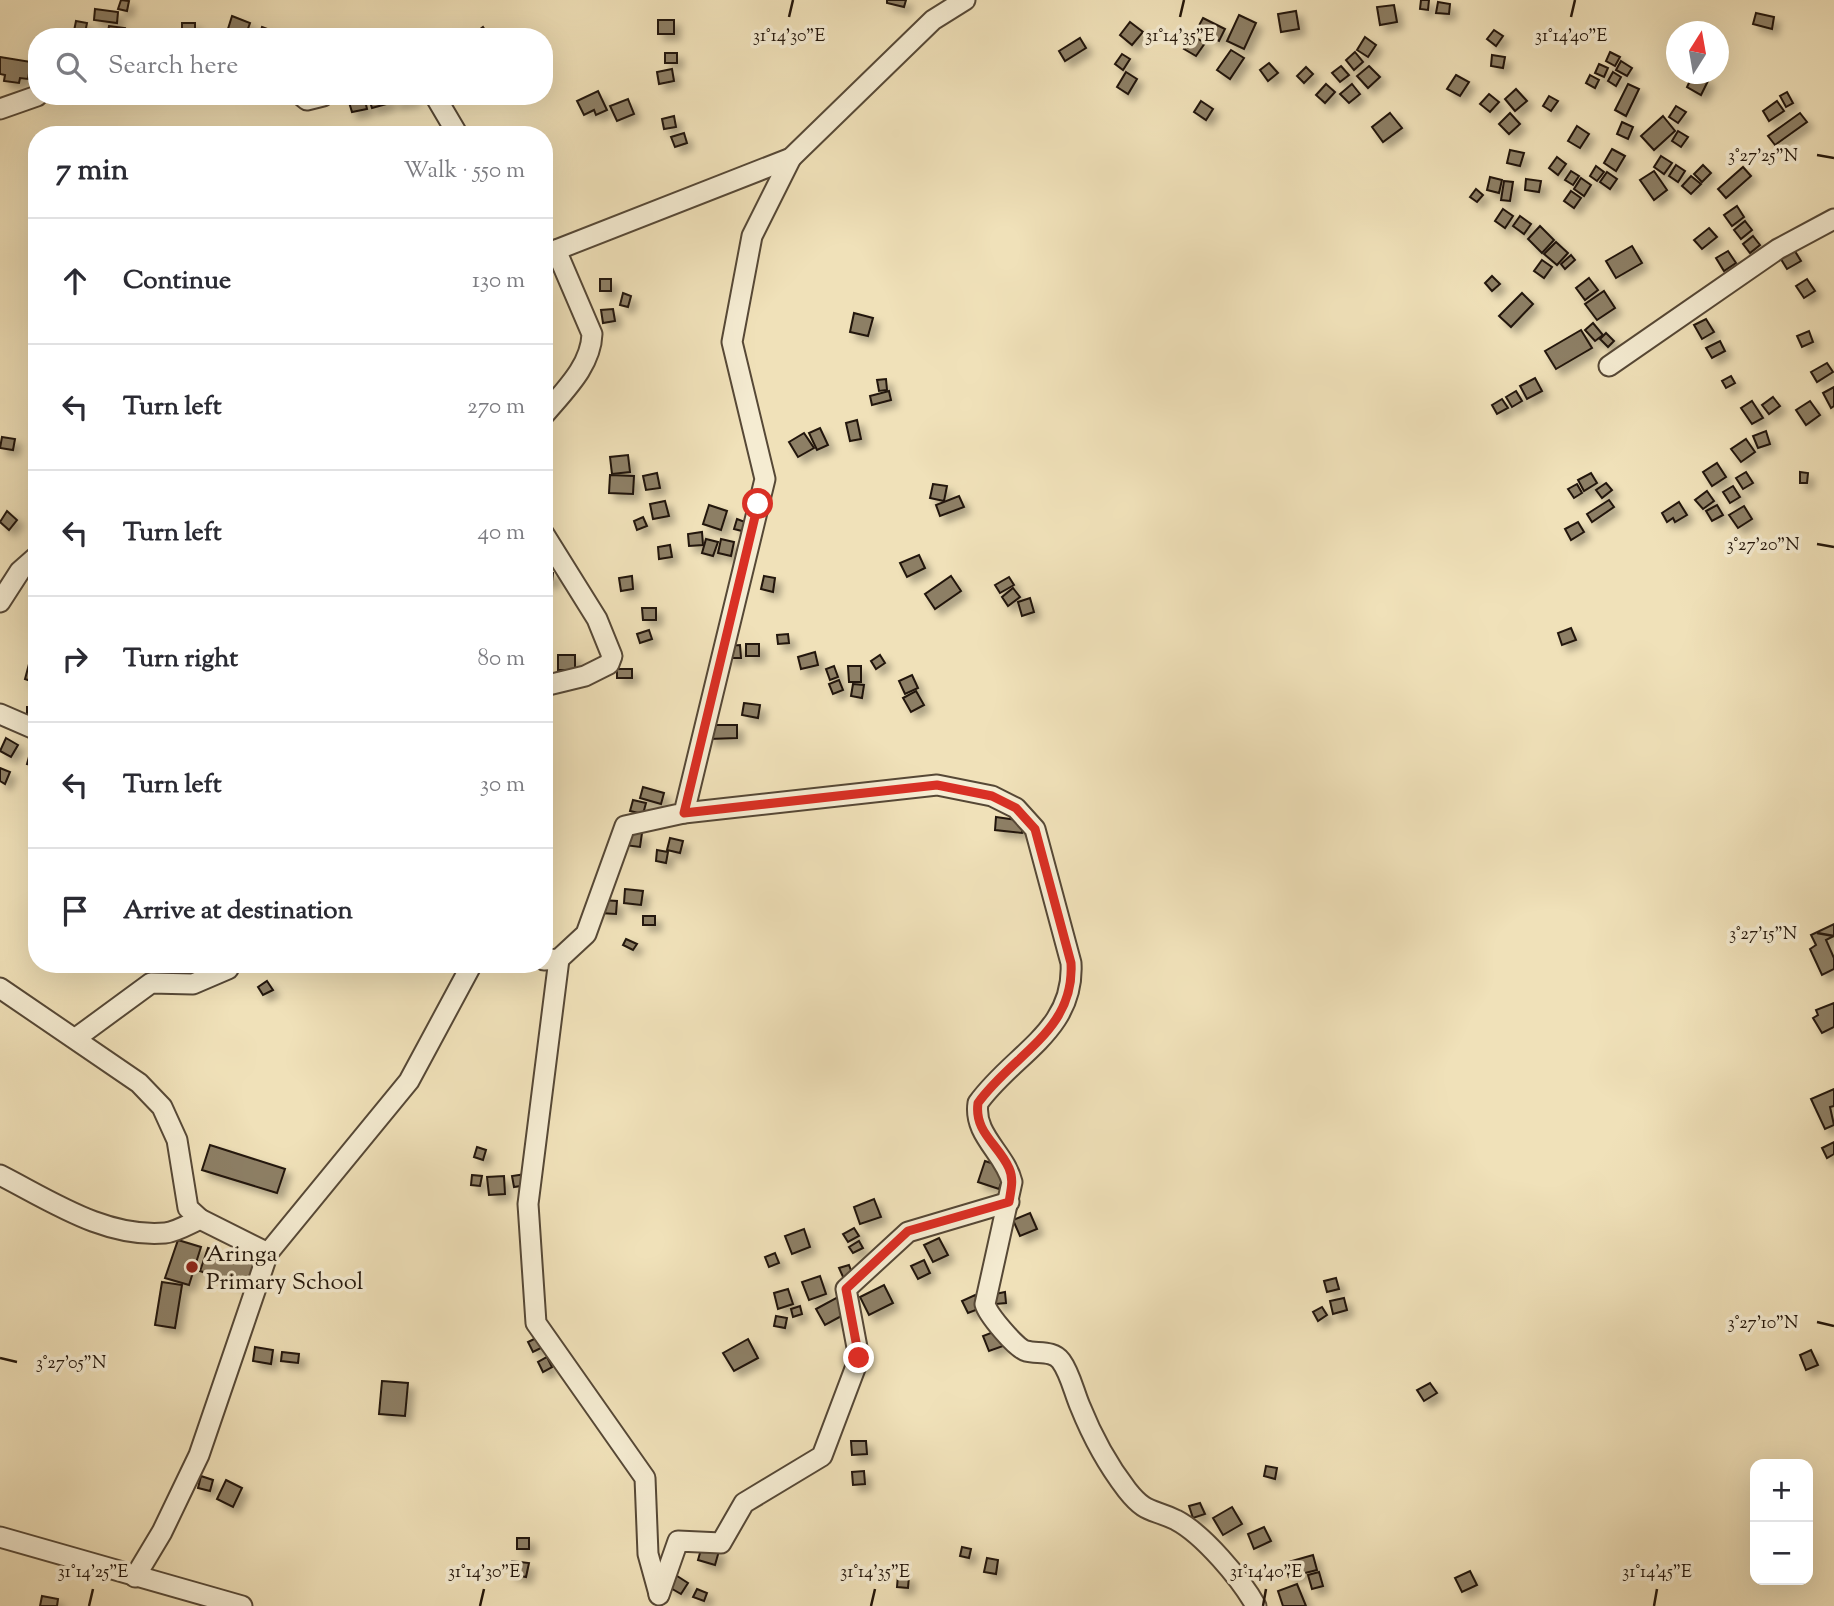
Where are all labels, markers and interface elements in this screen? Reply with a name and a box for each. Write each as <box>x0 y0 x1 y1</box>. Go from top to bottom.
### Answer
north arrow <box>1666 21 1729 84</box>
text: 31°14'30"E <box>753 24 825 50</box>
text: 31°14'35"E <box>1145 24 1215 50</box>
text: 31°14'40"E <box>1535 24 1607 50</box>
search box <box>28 28 553 105</box>
icon: search <box>52 48 90 86</box>
text: Search here <box>108 48 238 85</box>
text: 3°27'25"N <box>1728 144 1798 170</box>
text: 7 min <box>56 150 128 193</box>
text: Walk · 550 m <box>403 155 525 188</box>
icon: ahead <box>56 262 94 300</box>
text: Continue <box>123 263 231 300</box>
text: 130 m <box>472 265 525 298</box>
icon: left <box>56 388 94 426</box>
text: Turn left <box>123 389 222 426</box>
text: 270 m <box>467 391 525 424</box>
route start <box>742 488 773 519</box>
icon: left <box>56 514 94 552</box>
text: Turn left <box>123 515 222 552</box>
text: 40 m <box>478 517 525 550</box>
text: 3°27'20"N <box>1726 533 1800 559</box>
icon: right <box>56 640 94 678</box>
text: Turn right <box>123 641 238 678</box>
text: 80 m <box>477 643 525 676</box>
icon: left <box>56 766 94 804</box>
text: Turn left <box>123 767 222 804</box>
text: 30 m <box>480 769 525 802</box>
icon: arrive <box>56 892 94 930</box>
text: Arrive at destination <box>123 893 353 930</box>
text: 3°27'15"N <box>1729 922 1797 948</box>
place label: Aringa Primary School <box>206 1238 364 1300</box>
marker: Aringa Primary School <box>184 1259 200 1275</box>
text: 3°27'10"N <box>1728 1311 1798 1337</box>
route end <box>843 1342 874 1373</box>
text: 3°27'05"N <box>36 1351 106 1377</box>
map controls <box>1750 1459 1813 1585</box>
button: + <box>1750 1459 1813 1522</box>
button: − <box>1750 1522 1813 1585</box>
text: 31°14'25"E <box>58 1560 129 1586</box>
text: 31°14'30"E <box>448 1560 520 1586</box>
text: 31°14'35"E <box>840 1560 910 1586</box>
text: 31°14'40"E <box>1230 1560 1302 1586</box>
text: 31°14'45"E <box>1622 1560 1692 1586</box>

